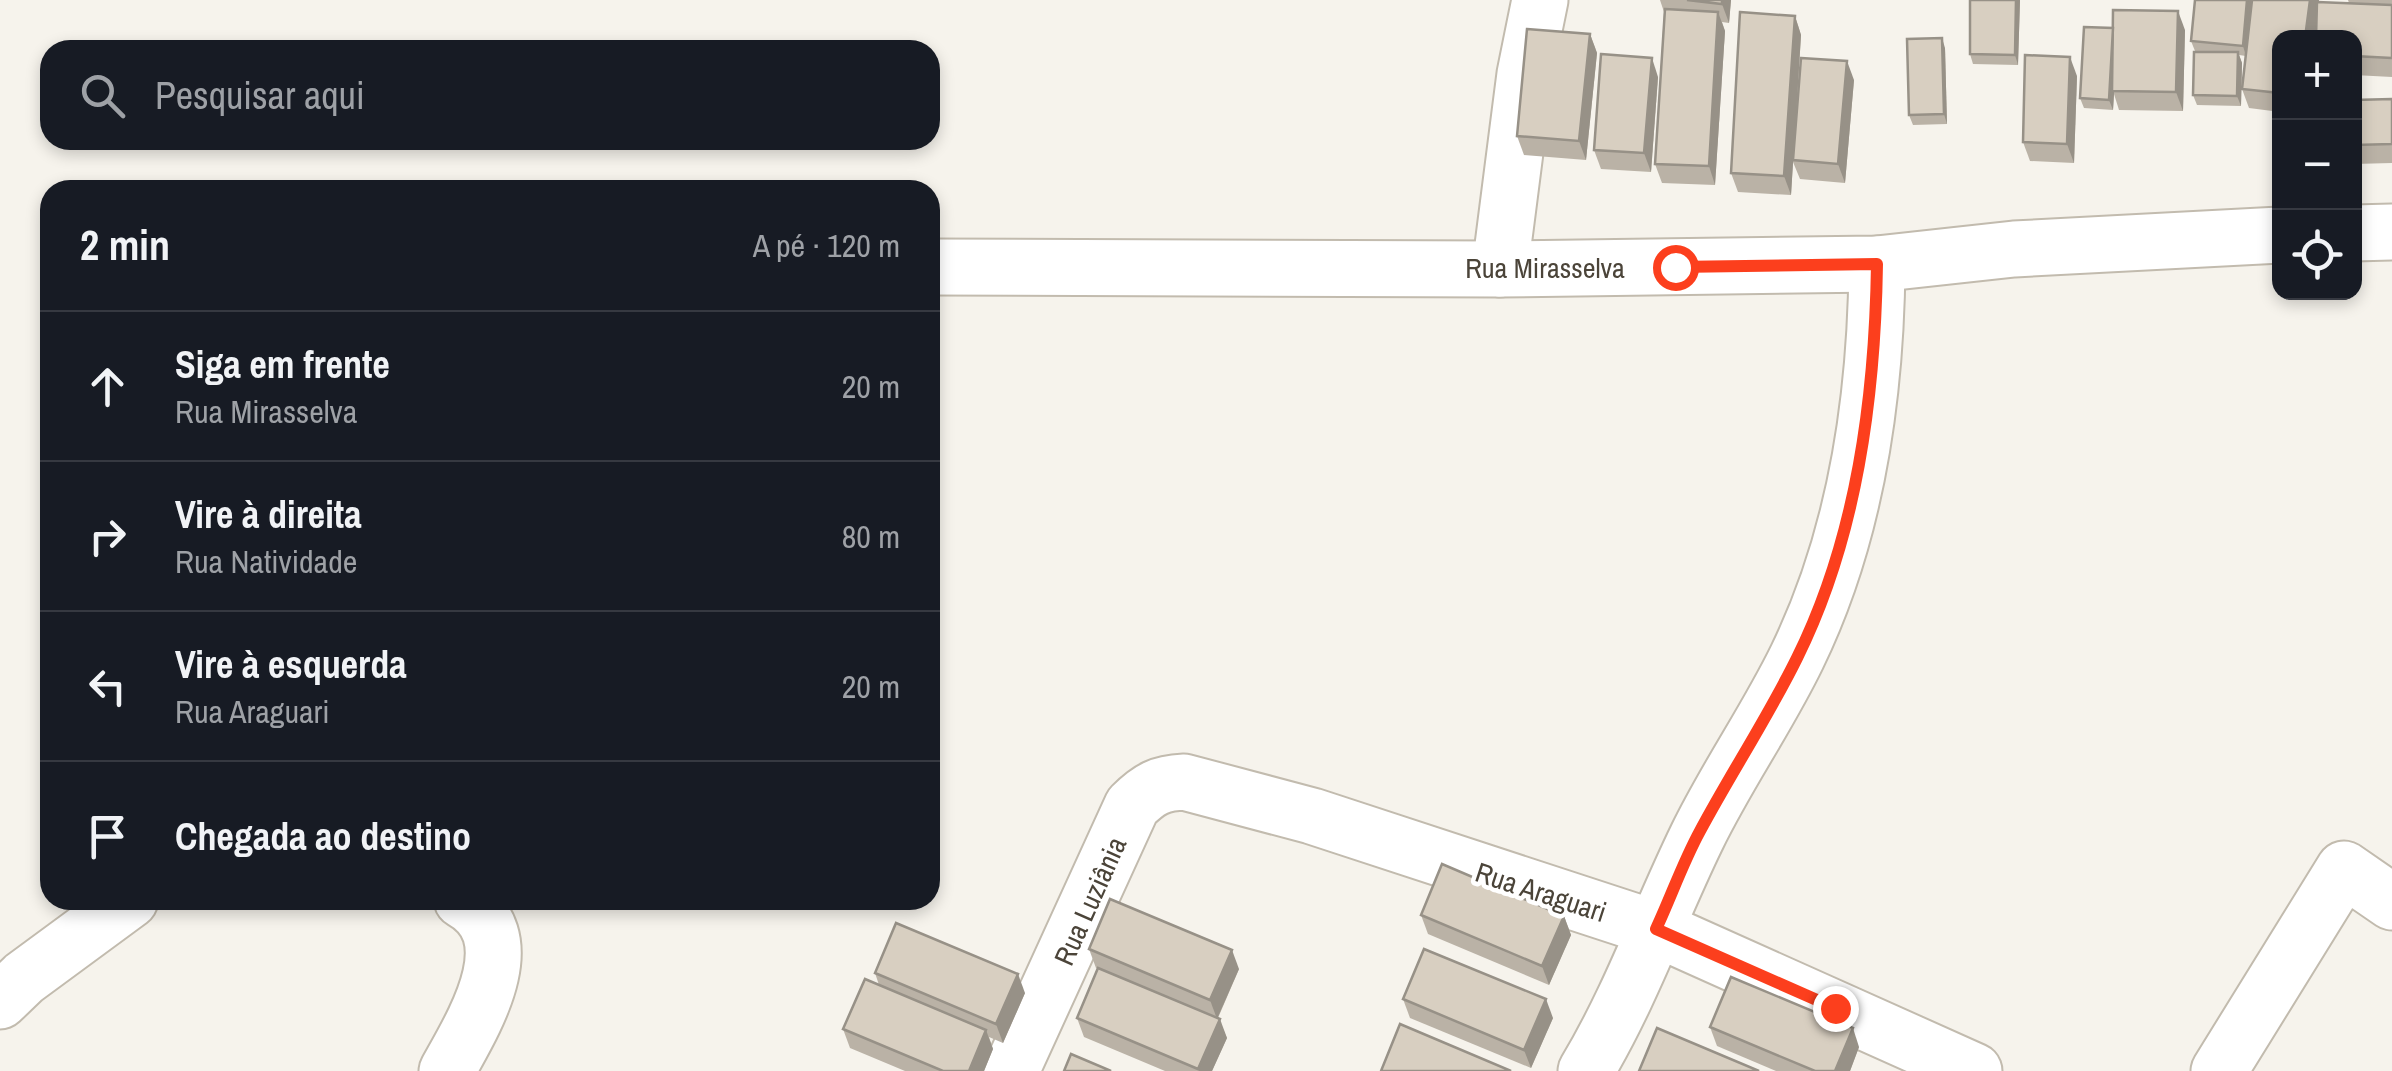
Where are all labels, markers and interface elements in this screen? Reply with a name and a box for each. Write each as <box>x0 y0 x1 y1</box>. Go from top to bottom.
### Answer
map controls <box>2272 30 2362 300</box>
button: + <box>2272 30 2362 120</box>
search box <box>40 40 940 150</box>
icon: search <box>75 68 130 123</box>
text: Pesquisar aqui <box>155 70 365 121</box>
button: − <box>2272 120 2362 210</box>
button: locate <box>2272 210 2362 300</box>
text: 2 min <box>80 217 170 273</box>
text: A pé · 120 m <box>753 224 900 267</box>
route start <box>1653 245 1699 291</box>
street label: Rua Mirasselva <box>1465 249 1625 287</box>
text: Siga em frente <box>175 339 390 390</box>
icon: ahead <box>80 359 135 414</box>
text: 20 m <box>842 365 900 408</box>
text: Rua Mirasselva <box>175 390 357 433</box>
text: Vire à direita <box>175 489 362 540</box>
icon: right <box>80 509 135 564</box>
text: 80 m <box>842 515 900 558</box>
text: Rua Natividade <box>175 540 357 583</box>
text: Vire à esquerda <box>175 639 407 690</box>
icon: left <box>80 659 135 714</box>
text: 20 m <box>842 665 900 708</box>
text: Rua Araguari <box>175 690 330 733</box>
icon: arrive <box>80 809 135 864</box>
text: Chegada ao destino <box>175 811 471 862</box>
street label: Rua Luziânia <box>1045 831 1135 971</box>
street label: Rua Araguari <box>1471 853 1611 931</box>
route end <box>1813 986 1859 1032</box>

